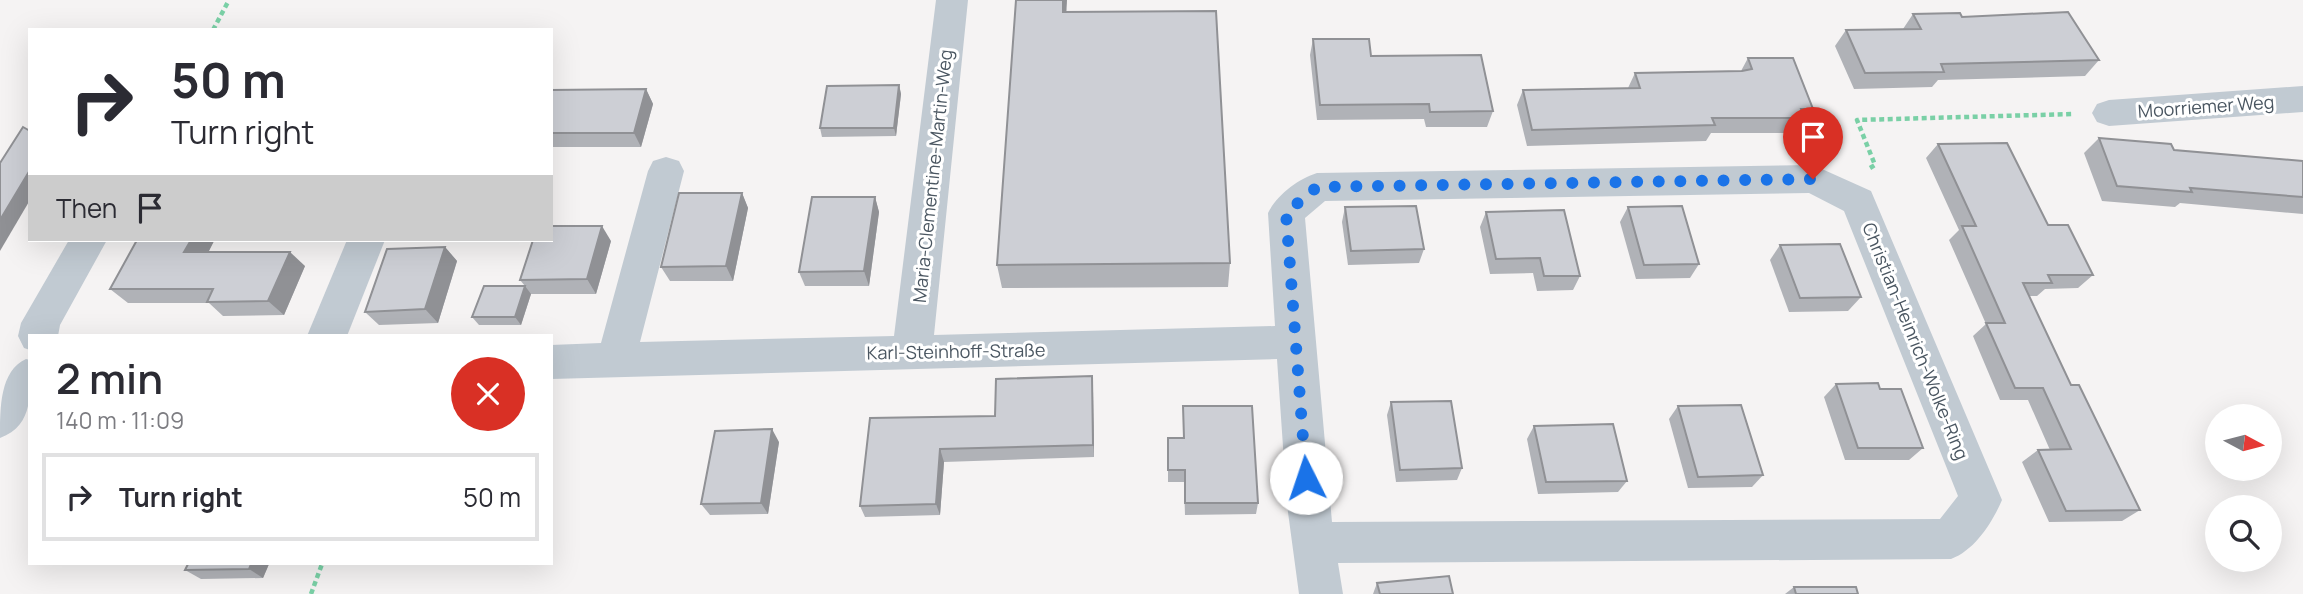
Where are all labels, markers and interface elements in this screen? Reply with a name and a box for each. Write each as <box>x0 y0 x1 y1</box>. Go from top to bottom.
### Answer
text: 50 m <box>171 46 286 113</box>
street label: Maria-Clementine-Martin-Weg <box>907 48 957 304</box>
icon: right <box>56 56 147 147</box>
street label: Moorriemer Weg <box>2137 89 2275 123</box>
pin <box>1783 107 1843 179</box>
text: Turn right <box>171 110 314 154</box>
icon: arrive <box>1794 118 1832 156</box>
icon: arrive <box>131 189 169 227</box>
text: Then <box>56 190 117 226</box>
street label: Christian-Heinrich-Wolke-Ring <box>1857 219 1975 463</box>
street label: Karl-Steinhoff-Straße <box>866 337 1046 365</box>
text: 2 min <box>56 349 163 407</box>
button: close <box>451 357 525 431</box>
text: 140 m · 11:09 <box>56 404 184 436</box>
north arrow <box>2205 404 2282 481</box>
map controls <box>2205 404 2282 572</box>
position arrow <box>1269 441 1343 515</box>
icon: right <box>60 478 98 516</box>
text: Turn right <box>119 479 243 515</box>
text: 50 m <box>463 479 521 515</box>
button: search <box>2205 495 2282 572</box>

